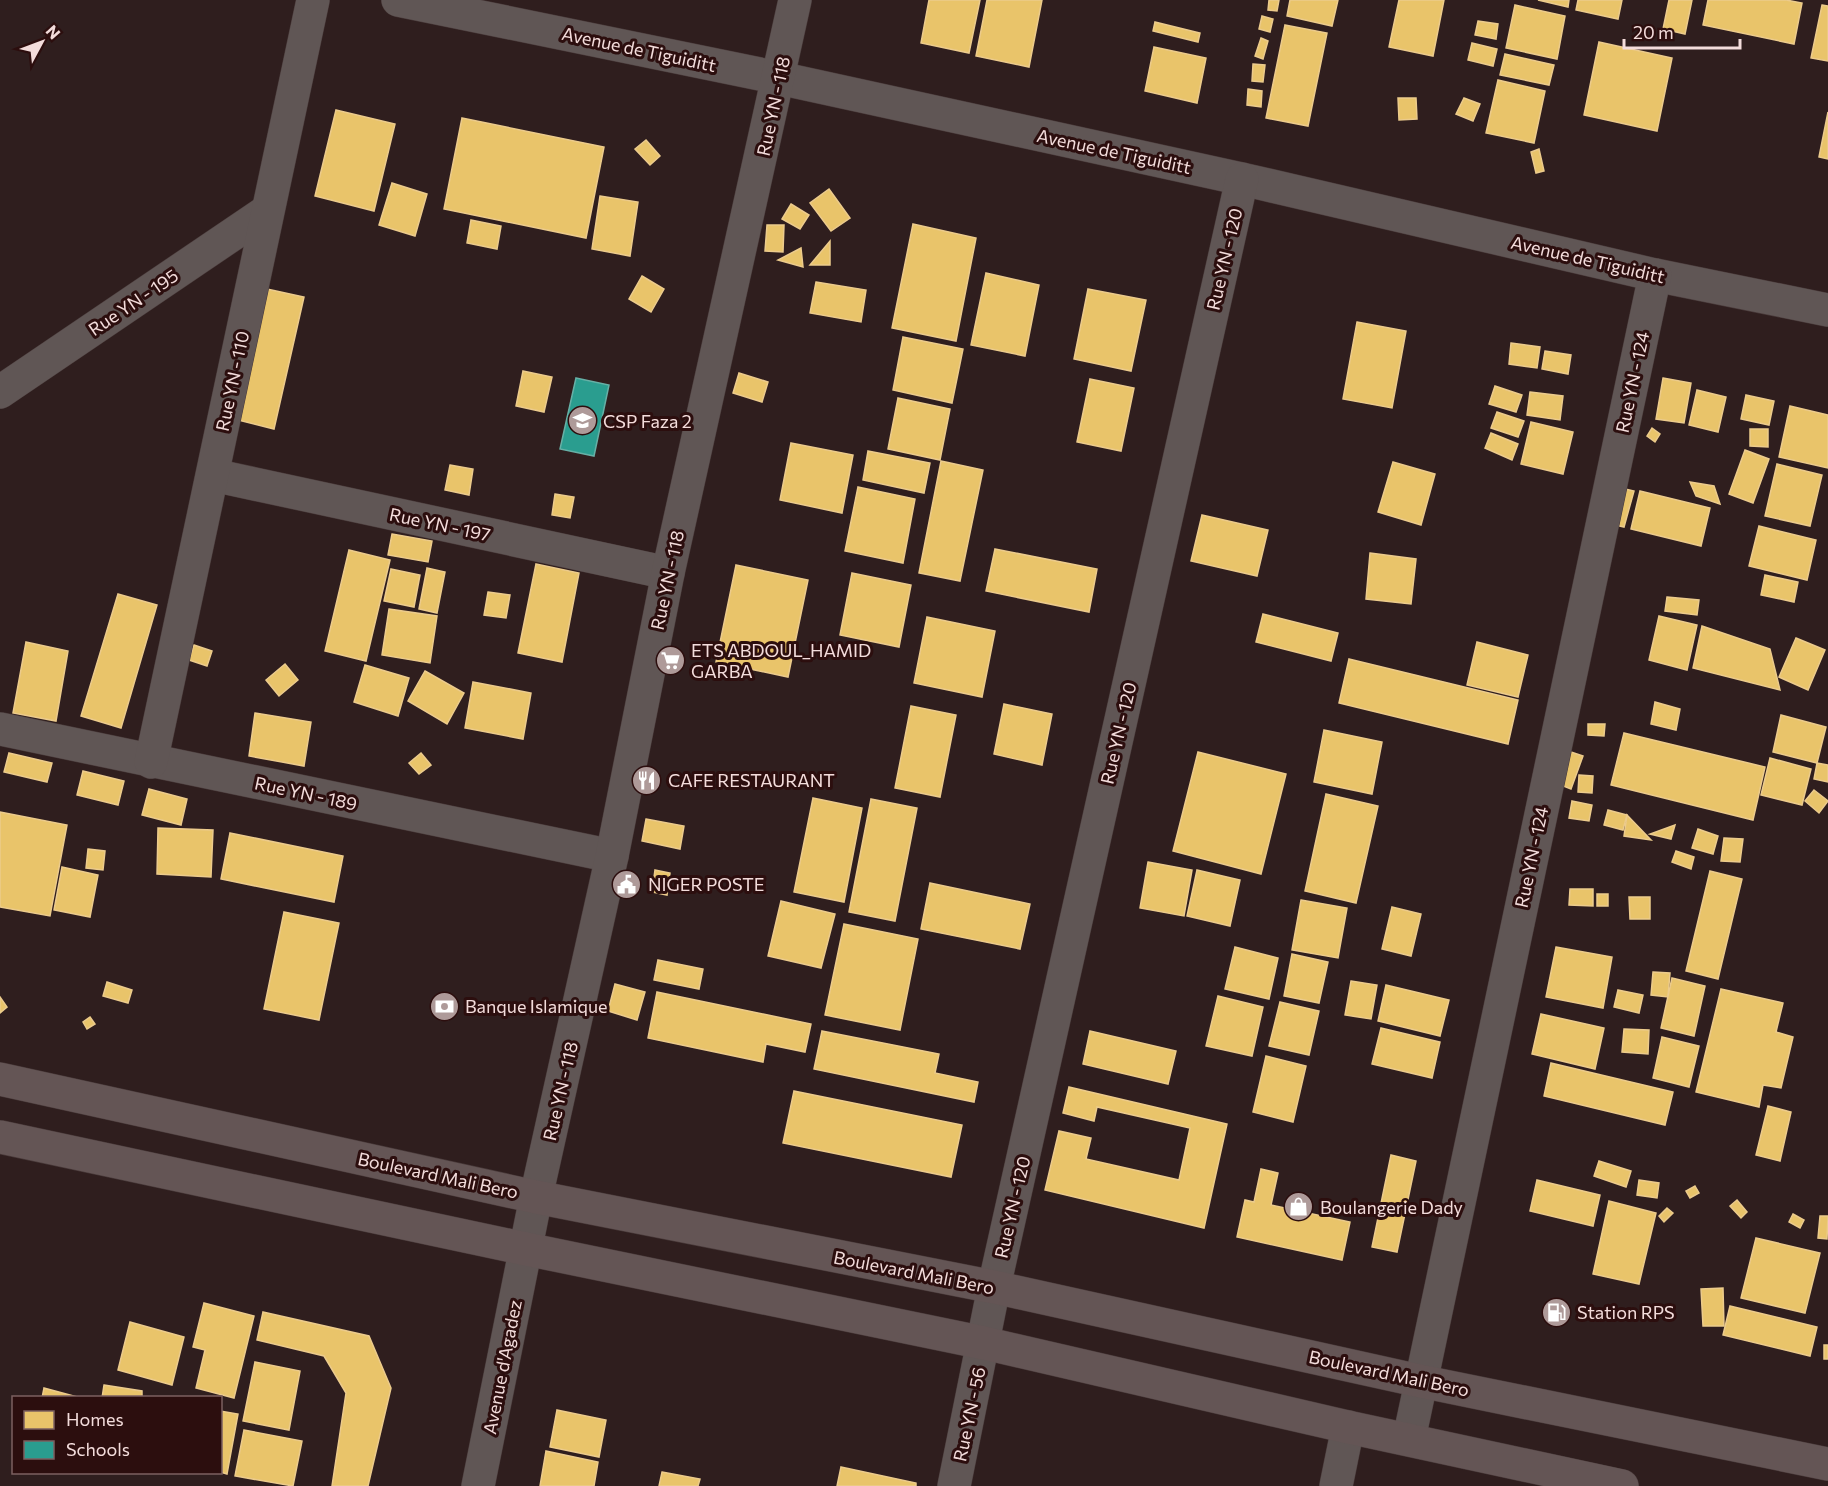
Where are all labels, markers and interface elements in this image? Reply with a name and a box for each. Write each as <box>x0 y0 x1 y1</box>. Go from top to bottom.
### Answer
north arrow <box>12 12 72 72</box>
scale bar <box>1624 12 1740 50</box>
text: N <box>43 21 65 43</box>
text: 20 m <box>1633 21 1674 43</box>
street label: Avenue de Tiguiditt <box>560 22 718 76</box>
street label: Rue YN - 118 <box>752 54 794 158</box>
street label: Avenue de Tiguiditt <box>1035 124 1193 178</box>
street label: Rue YN - 120 <box>1202 206 1246 312</box>
street label: Avenue de Tiguiditt <box>1509 231 1667 287</box>
street label: Rue YN - 195 <box>84 264 182 340</box>
street label: Rue YN - 110 <box>211 329 253 433</box>
street label: Rue YN - 124 <box>1611 329 1654 435</box>
school or university icon: CSP Faza 2 <box>566 405 598 437</box>
place label: CSP Faza 2 <box>603 410 692 432</box>
street label: Rue YN - 197 <box>387 503 493 545</box>
street label: Rue YN - 118 <box>646 528 688 632</box>
place label: ETS ABDOUL_HAMID GARBA <box>691 639 871 682</box>
supermarket icon: ETS ABDOUL_HAMID GARBA <box>654 644 686 676</box>
street label: Rue YN - 120 <box>1096 680 1140 786</box>
restaurant icon: CAFE RESTAURANT <box>631 764 663 796</box>
place label: CAFE RESTAURANT <box>668 769 835 791</box>
street label: Rue YN - 189 <box>253 771 359 815</box>
street label: Rue YN - 124 <box>1510 804 1553 910</box>
public building icon: NIGER POSTE <box>611 868 643 900</box>
place label: NIGER POSTE <box>648 873 765 895</box>
bank icon: Banque Islamique <box>428 990 460 1022</box>
place label: Banque Islamique <box>465 995 607 1017</box>
street label: Rue YN - 118 <box>538 1039 582 1143</box>
street label: Boulevard Mali Bero <box>356 1147 520 1203</box>
street label: Rue YN - 120 <box>990 1154 1034 1260</box>
shop icon: Boulangerie Dady <box>1283 1191 1315 1223</box>
place label: Boulangerie Dady <box>1320 1196 1463 1218</box>
street label: Boulevard Mali Bero <box>832 1246 996 1298</box>
fuel station icon: Station RPS <box>1540 1296 1572 1328</box>
street label: Avenue d'Agadez <box>478 1298 526 1436</box>
place label: Station RPS <box>1577 1301 1675 1323</box>
street label: Boulevard Mali Bero <box>1307 1345 1471 1401</box>
street label: Rue YN - 56 <box>948 1365 990 1463</box>
legend <box>12 1396 222 1474</box>
text: Homes <box>66 1408 124 1430</box>
text: Schools <box>66 1438 130 1460</box>

